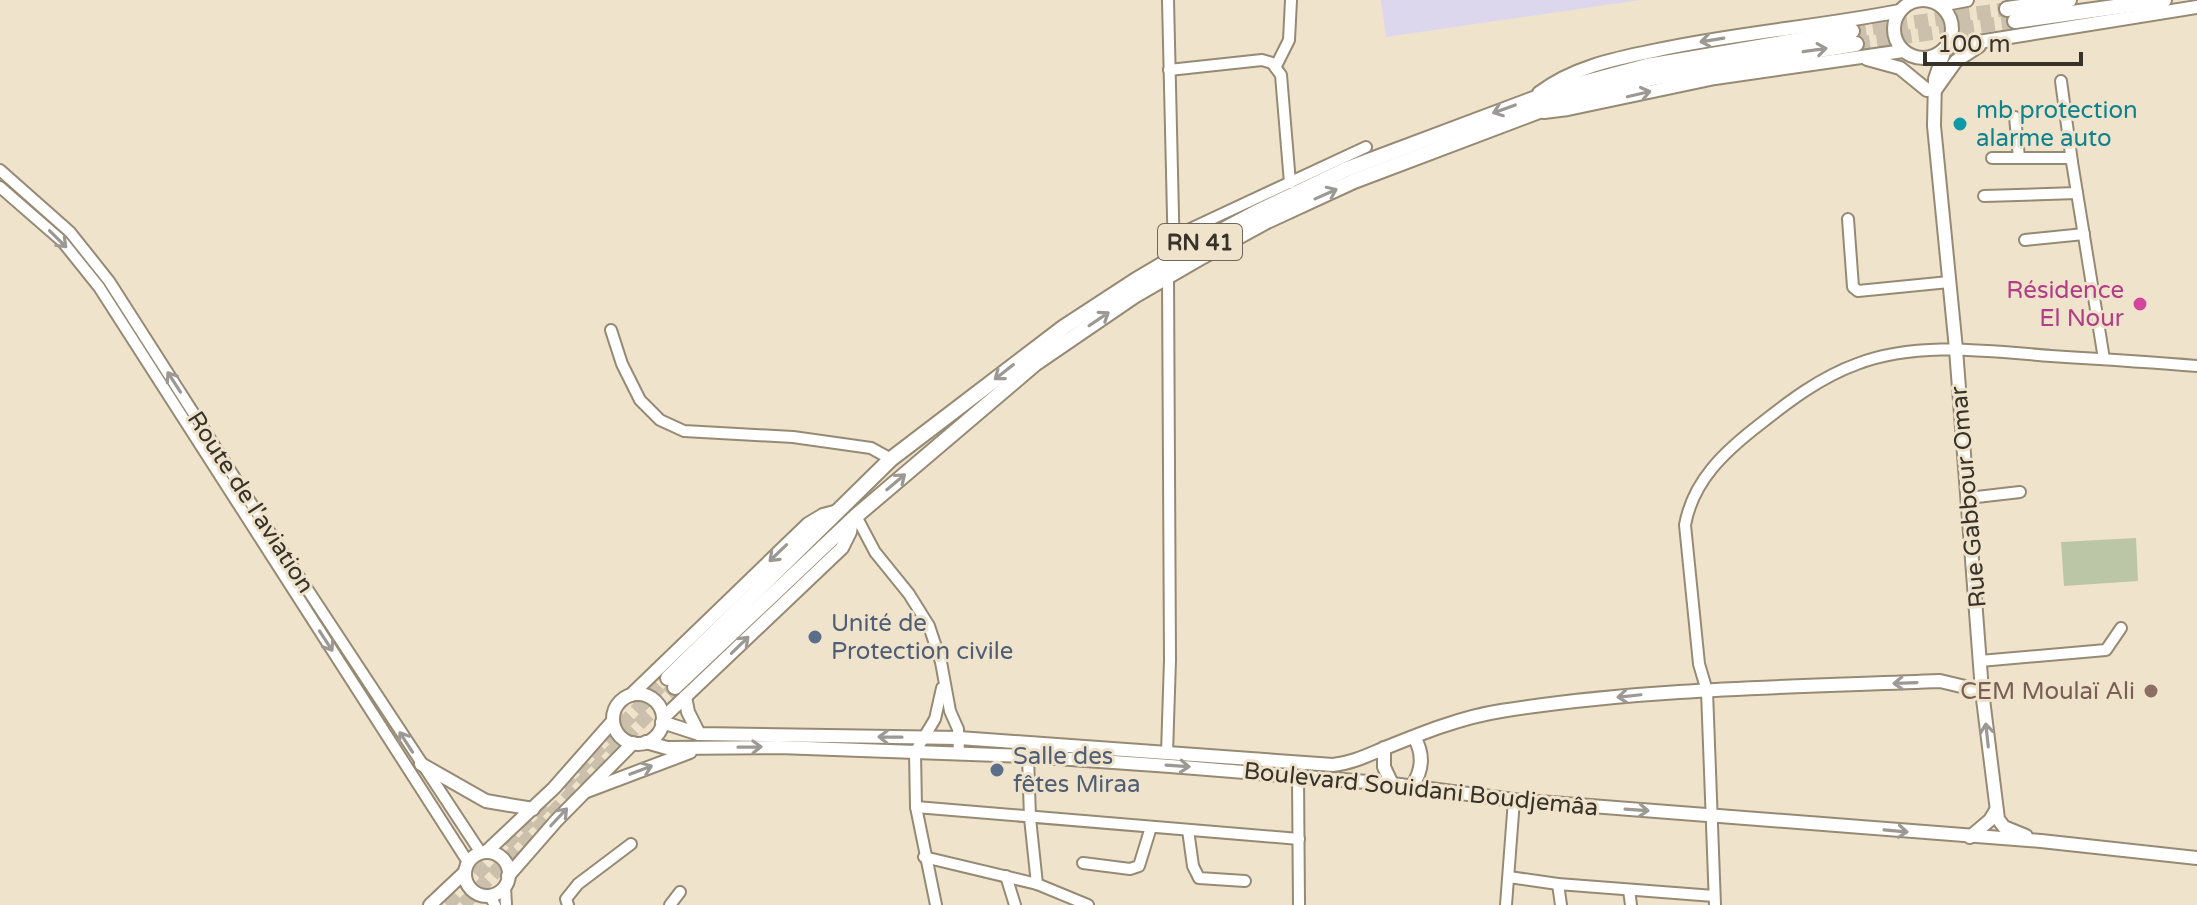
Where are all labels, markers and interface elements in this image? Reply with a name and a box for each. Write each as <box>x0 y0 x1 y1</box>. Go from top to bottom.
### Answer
scale bar <box>1925 16 2081 66</box>
text: 100 m <box>1937 30 2011 59</box>
one-way arrow <box>1700 33 1725 48</box>
one-way arrow <box>1802 42 1828 57</box>
one-way arrow <box>1625 85 1651 100</box>
place label: mb protection alarme auto <box>1976 96 2138 153</box>
one-way arrow <box>1492 103 1517 117</box>
marker: mb protection alarme auto <box>1951 115 1969 133</box>
one-way arrow <box>1314 185 1338 200</box>
road number: RN 41 <box>1158 224 1242 260</box>
one-way arrow <box>48 229 68 248</box>
place label: Résidence El Nour <box>2006 276 2125 333</box>
marker: Résidence El Nour <box>2131 295 2149 313</box>
one-way arrow <box>1087 311 1110 327</box>
one-way arrow <box>994 364 1015 381</box>
one-way arrow <box>165 371 181 394</box>
street label: Rue Gabbour Omar <box>1944 384 1993 609</box>
street label: Route de l'aviation <box>181 406 320 599</box>
one-way arrow <box>886 473 906 491</box>
one-way arrow <box>769 543 788 562</box>
place label: Unité de Protection civile <box>831 609 1013 666</box>
marker: Unité de Protection civile <box>806 628 824 646</box>
one-way arrow <box>318 629 334 652</box>
one-way arrow <box>729 637 749 655</box>
one-way arrow <box>1893 675 1919 690</box>
place label: CEM Moulaï Ali <box>1960 677 2135 706</box>
marker: CEM Moulaï Ali <box>2142 682 2160 700</box>
one-way arrow <box>1616 688 1643 703</box>
one-way arrow <box>1980 723 1995 749</box>
one-way arrow <box>877 729 904 745</box>
one-way arrow <box>398 731 414 754</box>
one-way arrow <box>736 739 763 754</box>
place label: Salle des fêtes Miraa <box>1013 742 1141 799</box>
street label: Boulevard Souidani Boudjemâa <box>1242 756 1600 823</box>
one-way arrow <box>1164 759 1191 774</box>
marker: Salle des fêtes Miraa <box>988 761 1006 779</box>
one-way arrow <box>628 762 653 776</box>
one-way arrow <box>1623 802 1650 817</box>
one-way arrow <box>550 807 569 827</box>
one-way arrow <box>1882 823 1909 838</box>

